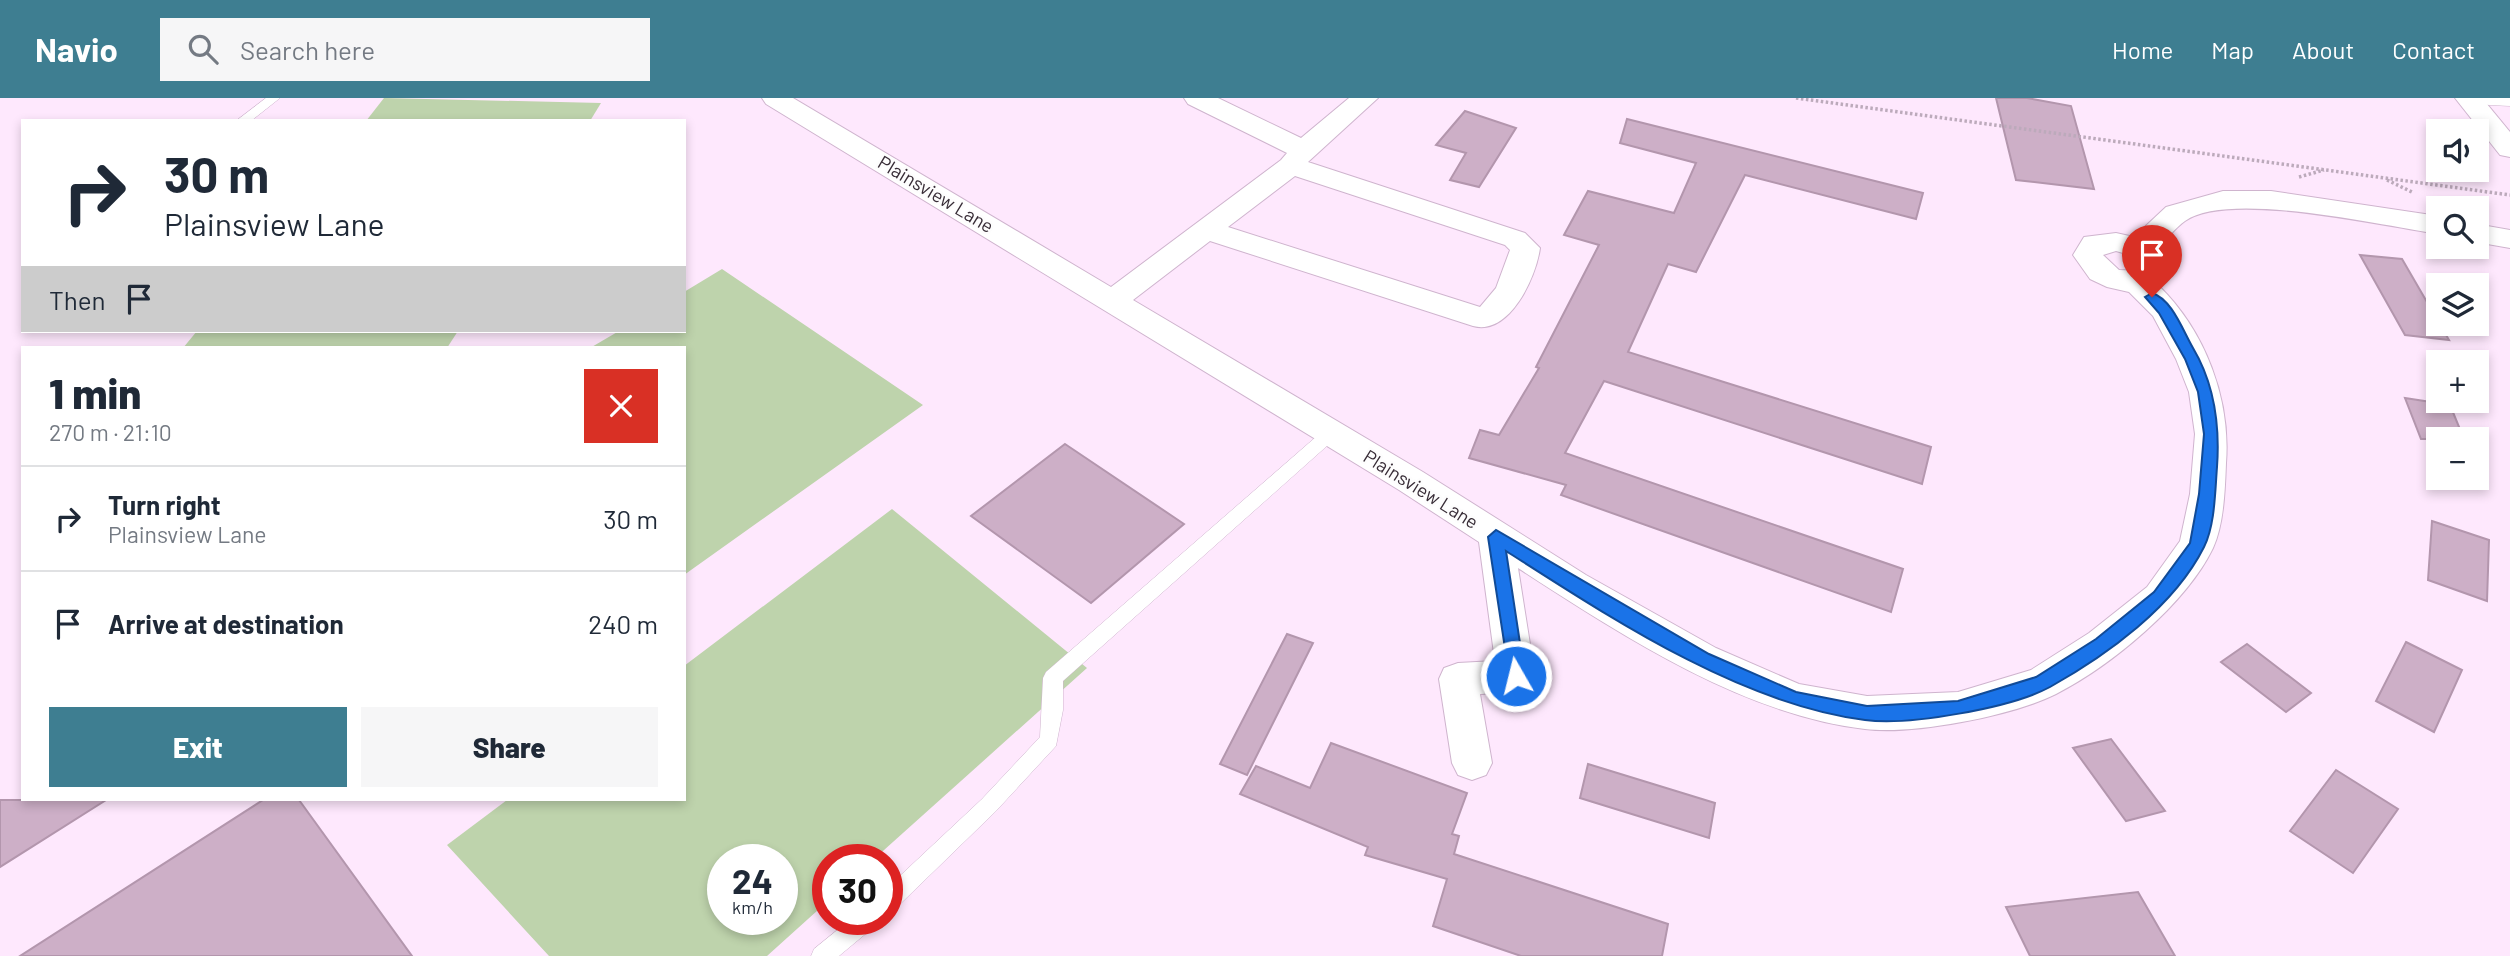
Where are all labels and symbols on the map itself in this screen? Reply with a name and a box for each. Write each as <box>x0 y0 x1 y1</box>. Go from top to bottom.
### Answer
street label: Plainsview Lane <box>874 150 998 237</box>
pin <box>2122 225 2182 297</box>
street label: Plainsview Lane <box>1360 444 1483 533</box>
position arrow <box>1479 639 1553 713</box>
speed limit sign: 30 <box>812 844 903 935</box>

